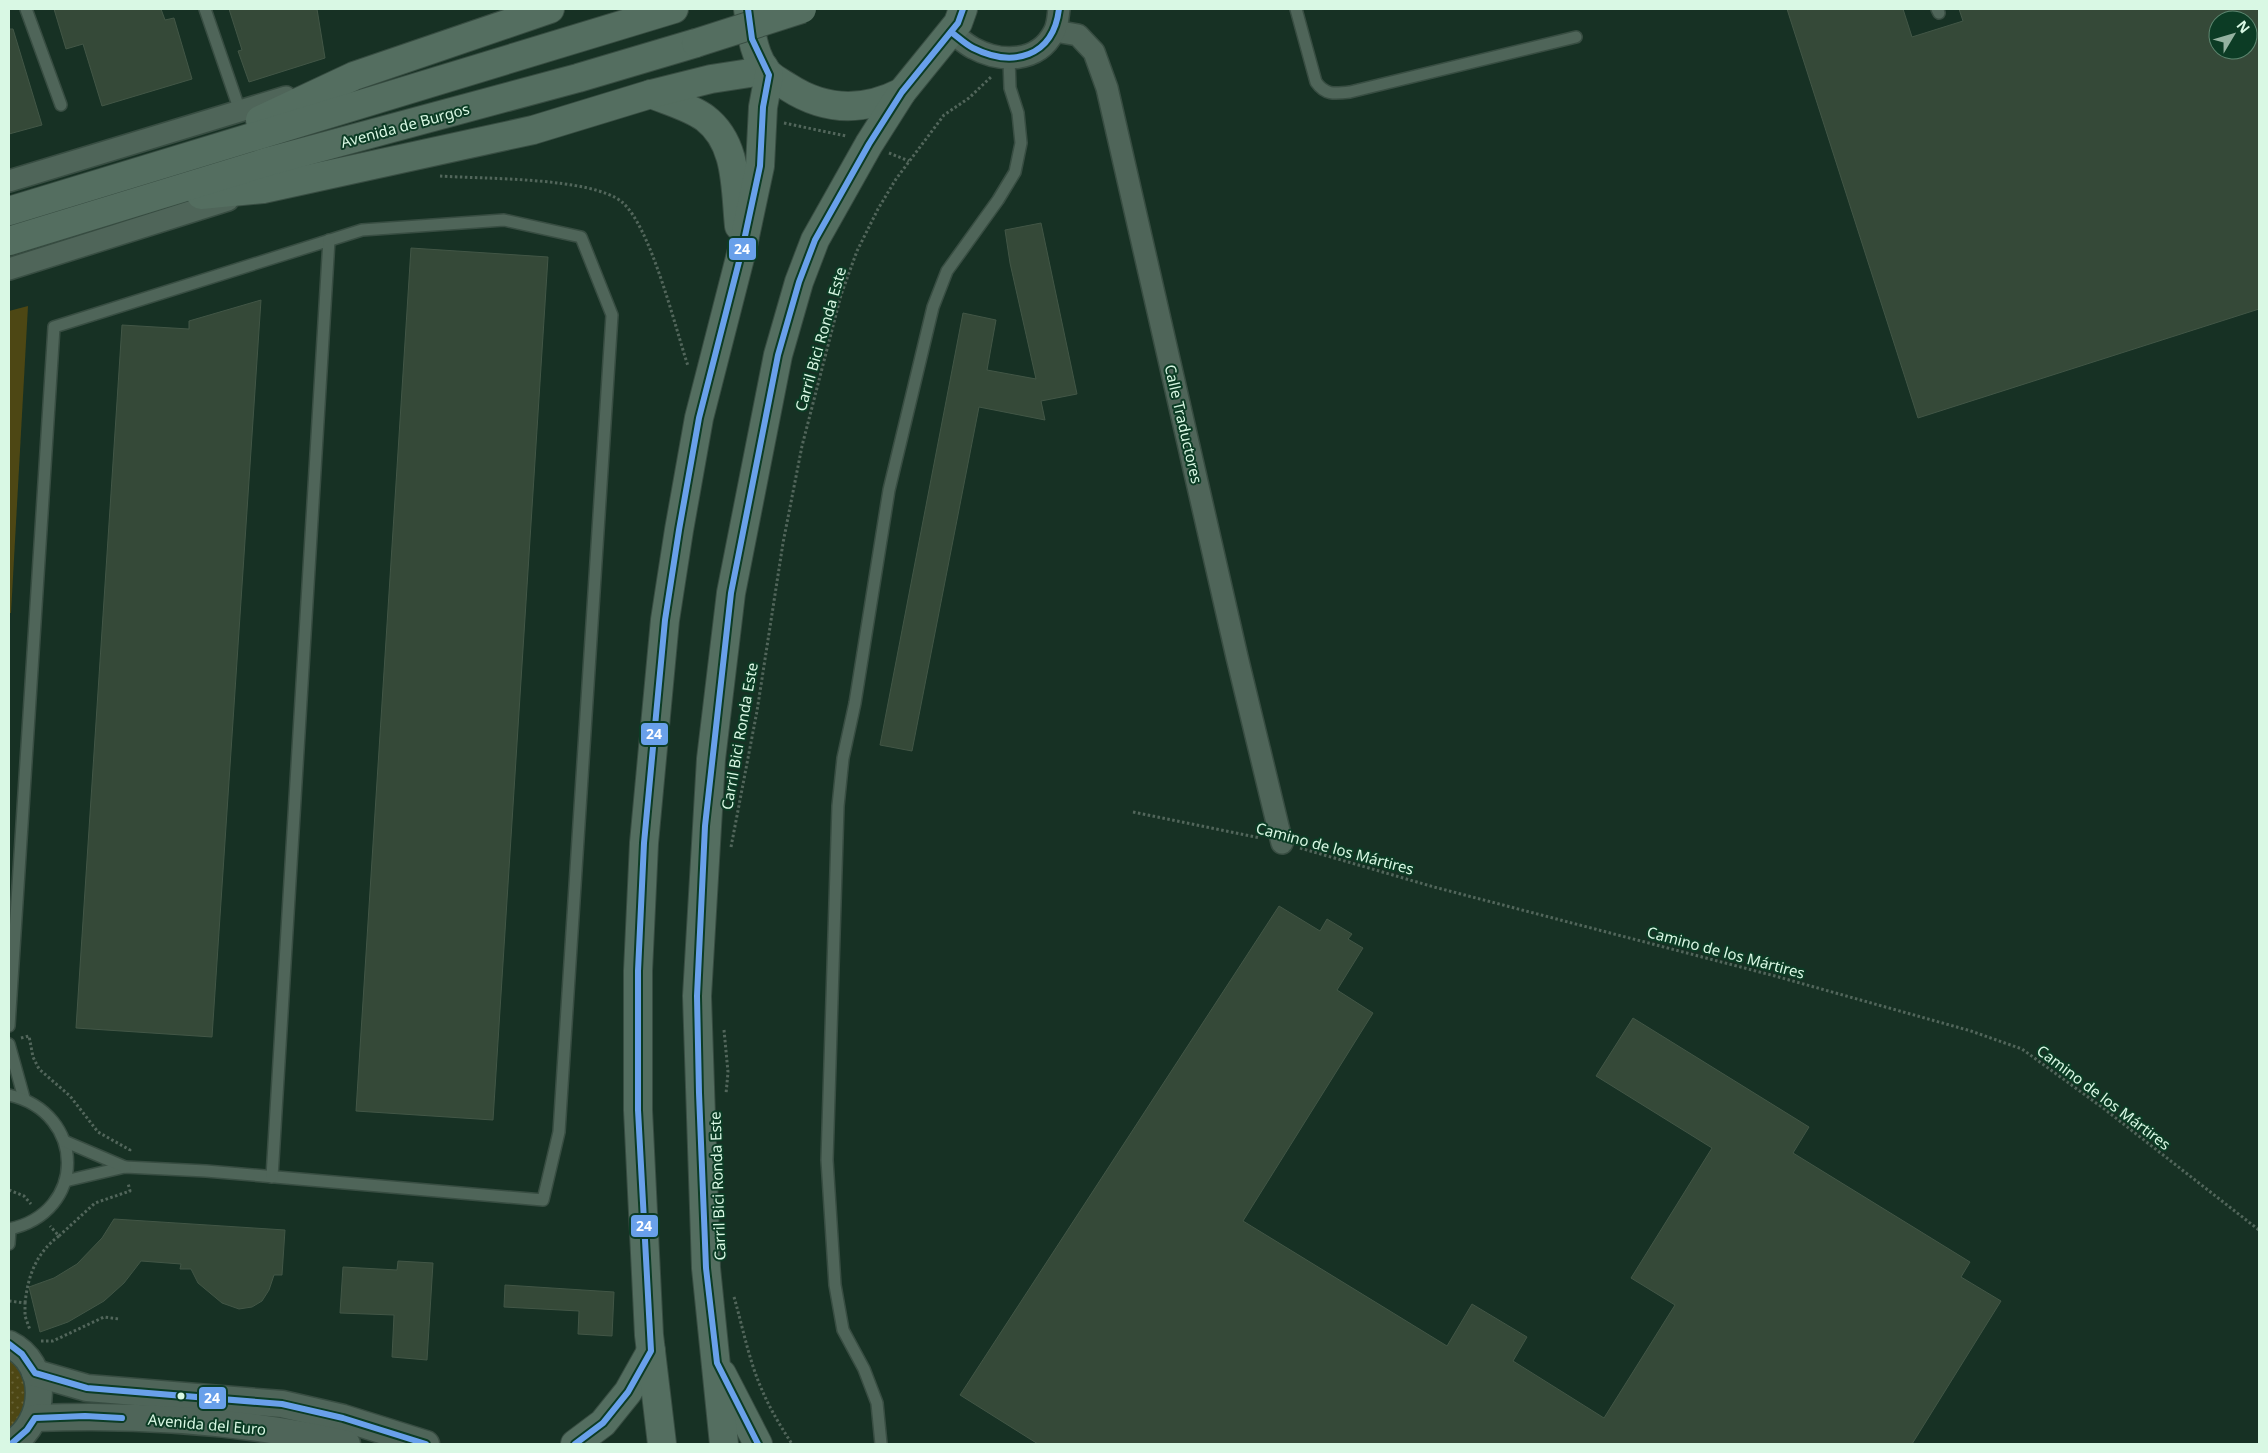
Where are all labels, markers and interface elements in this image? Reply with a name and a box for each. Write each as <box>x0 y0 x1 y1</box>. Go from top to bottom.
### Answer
north arrow <box>2208 10 2258 60</box>
text: N <box>2233 16 2255 37</box>
street label: Avenida de Burgos <box>338 98 472 152</box>
line badge: 24 <box>728 237 757 261</box>
text: 24 <box>734 239 750 258</box>
street label: Carril Bici Ronda Este <box>790 265 850 413</box>
street label: Calle Traductores <box>1161 362 1207 486</box>
street label: Carril Bici Ronda Este <box>716 661 762 811</box>
line badge: 24 <box>640 722 669 746</box>
text: 24 <box>646 724 662 743</box>
street label: Camino de los Mártires <box>1254 817 1416 879</box>
street label: Camino de los Mártires <box>1645 921 1807 983</box>
street label: Camino de los Mártires <box>2033 1040 2175 1154</box>
street label: Carril Bici Ronda Este <box>704 1111 730 1261</box>
line badge: 24 <box>630 1214 659 1238</box>
text: 24 <box>636 1216 652 1235</box>
line badge: 24 <box>198 1386 227 1410</box>
text: 24 <box>204 1388 220 1407</box>
unlabelled marker <box>176 1391 186 1401</box>
street label: Avenida del Euro <box>147 1409 267 1439</box>

